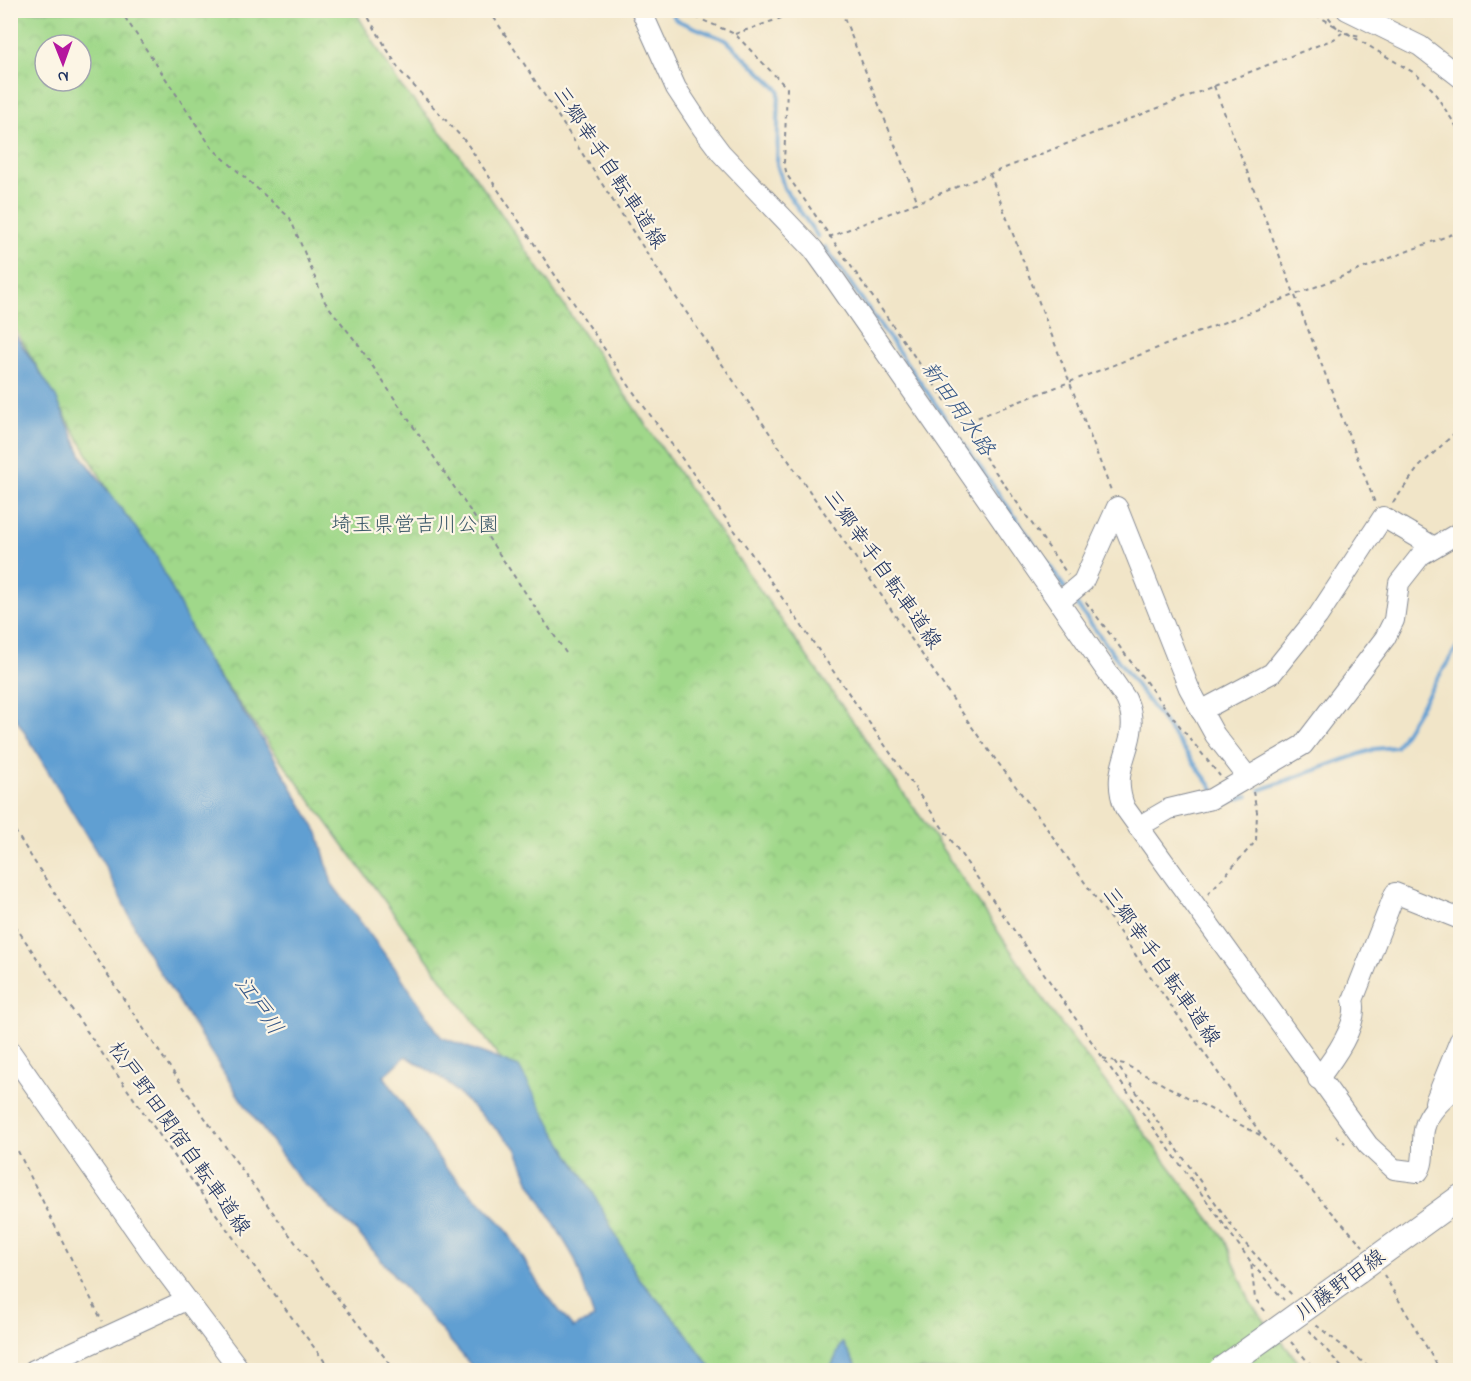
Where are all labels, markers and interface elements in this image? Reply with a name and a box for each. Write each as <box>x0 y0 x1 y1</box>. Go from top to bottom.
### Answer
north arrow <box>33 33 93 93</box>
text: N <box>57 64 69 88</box>
street label: 三郷幸手自転車道線 <box>544 81 672 256</box>
water label: 新田用水路 <box>912 355 1002 466</box>
street label: 三郷幸手自転車道線 <box>815 484 948 656</box>
park label: 埼玉県営吉川公園 <box>331 511 499 541</box>
street label: 三郷幸手自転車道線 <box>1094 881 1227 1053</box>
water label: 江戸川 <box>226 971 290 1043</box>
street label: 松戸野田関宿自転車道線 <box>100 1036 257 1242</box>
street label: 川藤野田線 <box>1290 1243 1392 1329</box>

